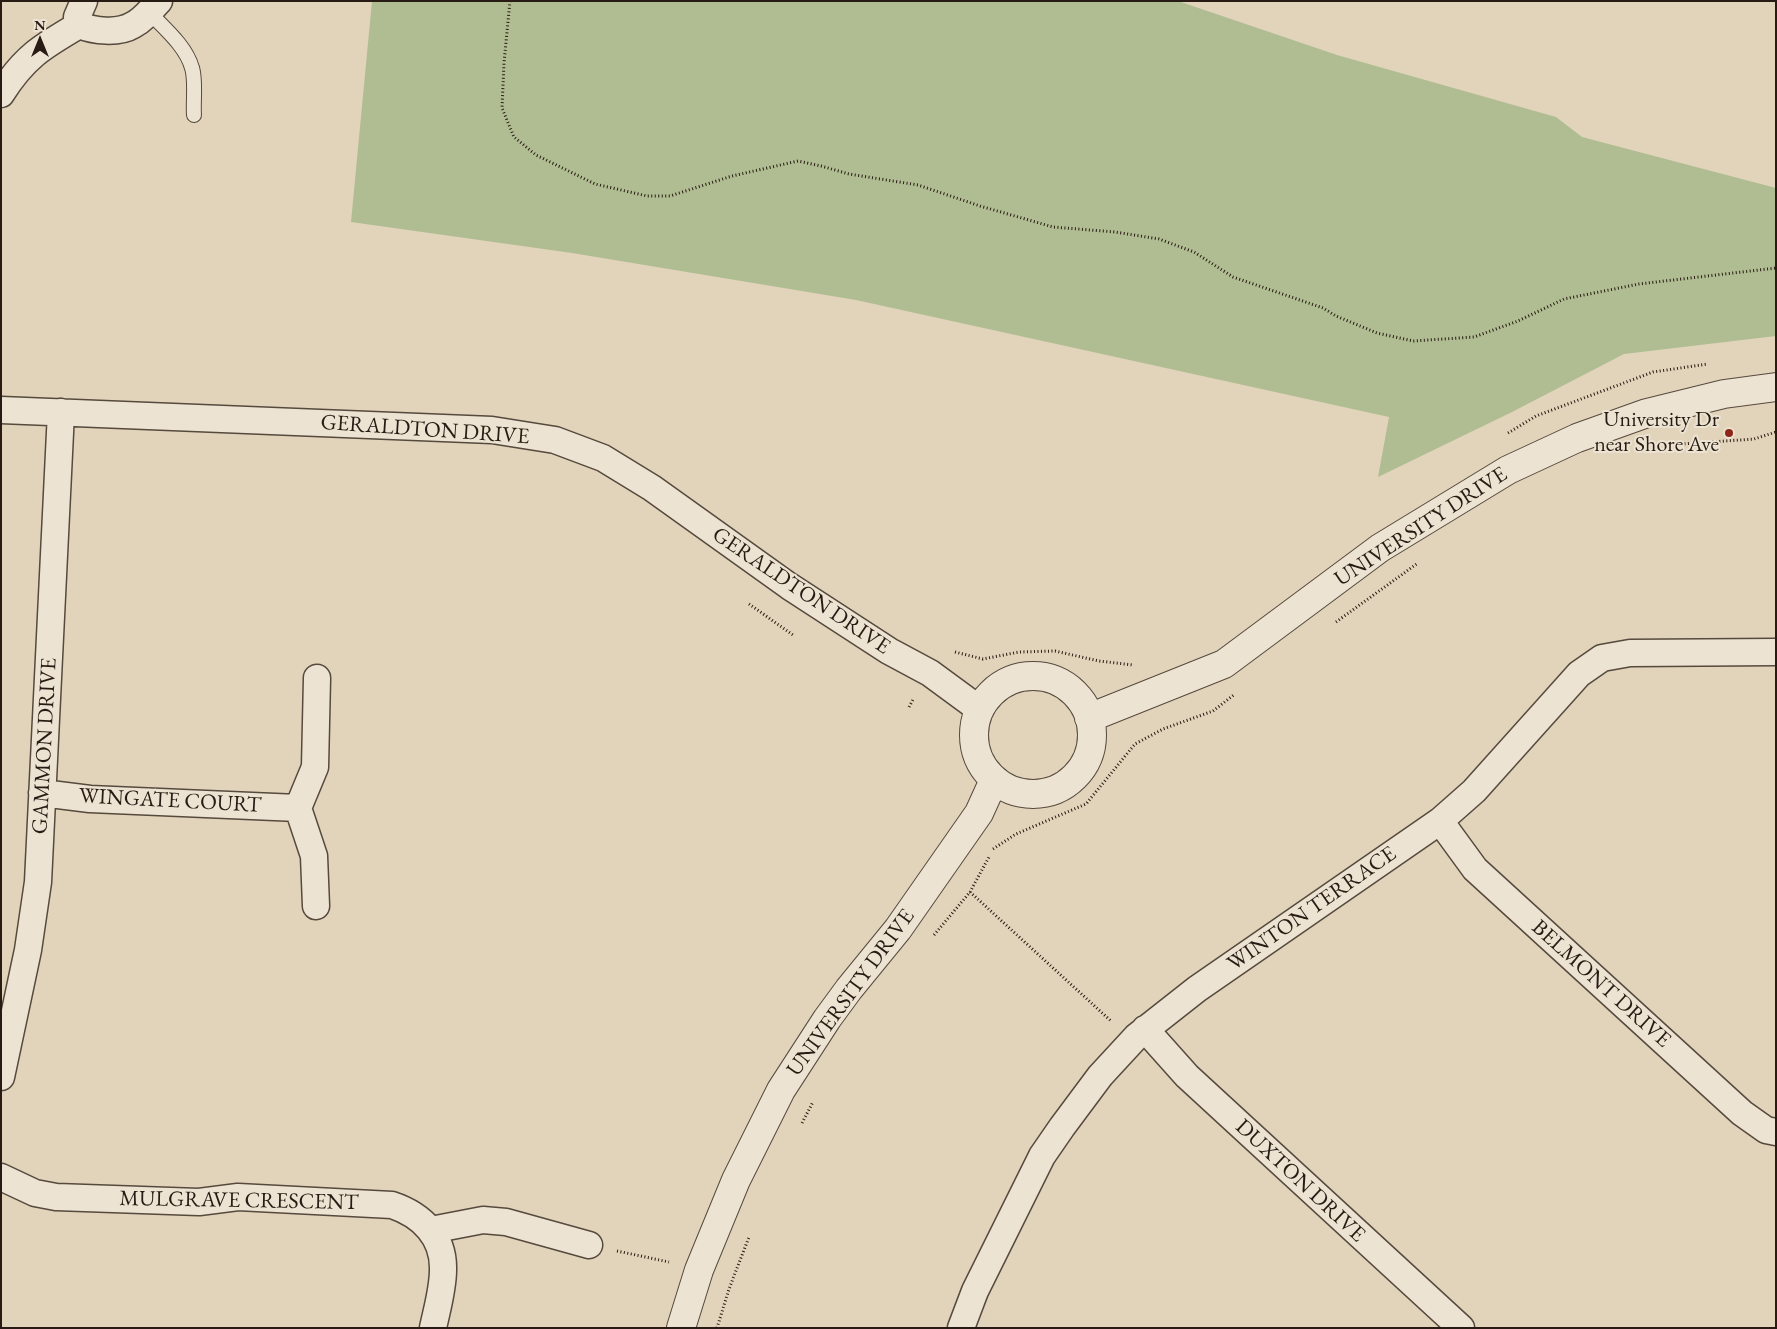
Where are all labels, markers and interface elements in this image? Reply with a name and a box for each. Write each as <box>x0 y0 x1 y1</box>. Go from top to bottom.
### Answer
north arrow <box>15 15 65 65</box>
text: N <box>34 16 46 34</box>
place label: University Dr near Shore Ave <box>1594 407 1719 458</box>
street label: GERALDTON DRIVE <box>320 410 530 450</box>
marker: University Dr near Shore Ave <box>1723 427 1735 439</box>
street label: UNIVERSITY DRIVE <box>1330 461 1512 593</box>
street label: GERALDTON DRIVE <box>707 522 895 660</box>
street label: GAMMON DRIVE <box>27 657 63 835</box>
street label: WINGATE COURT <box>78 783 262 819</box>
street label: WINTON TERRACE <box>1223 841 1401 977</box>
street label: UNIVERSITY DRIVE <box>781 904 921 1082</box>
street label: BELMONT DRIVE <box>1526 915 1676 1053</box>
street label: DUXTON DRIVE <box>1229 1114 1371 1248</box>
street label: MULGRAVE CRESCENT <box>119 1186 359 1216</box>

